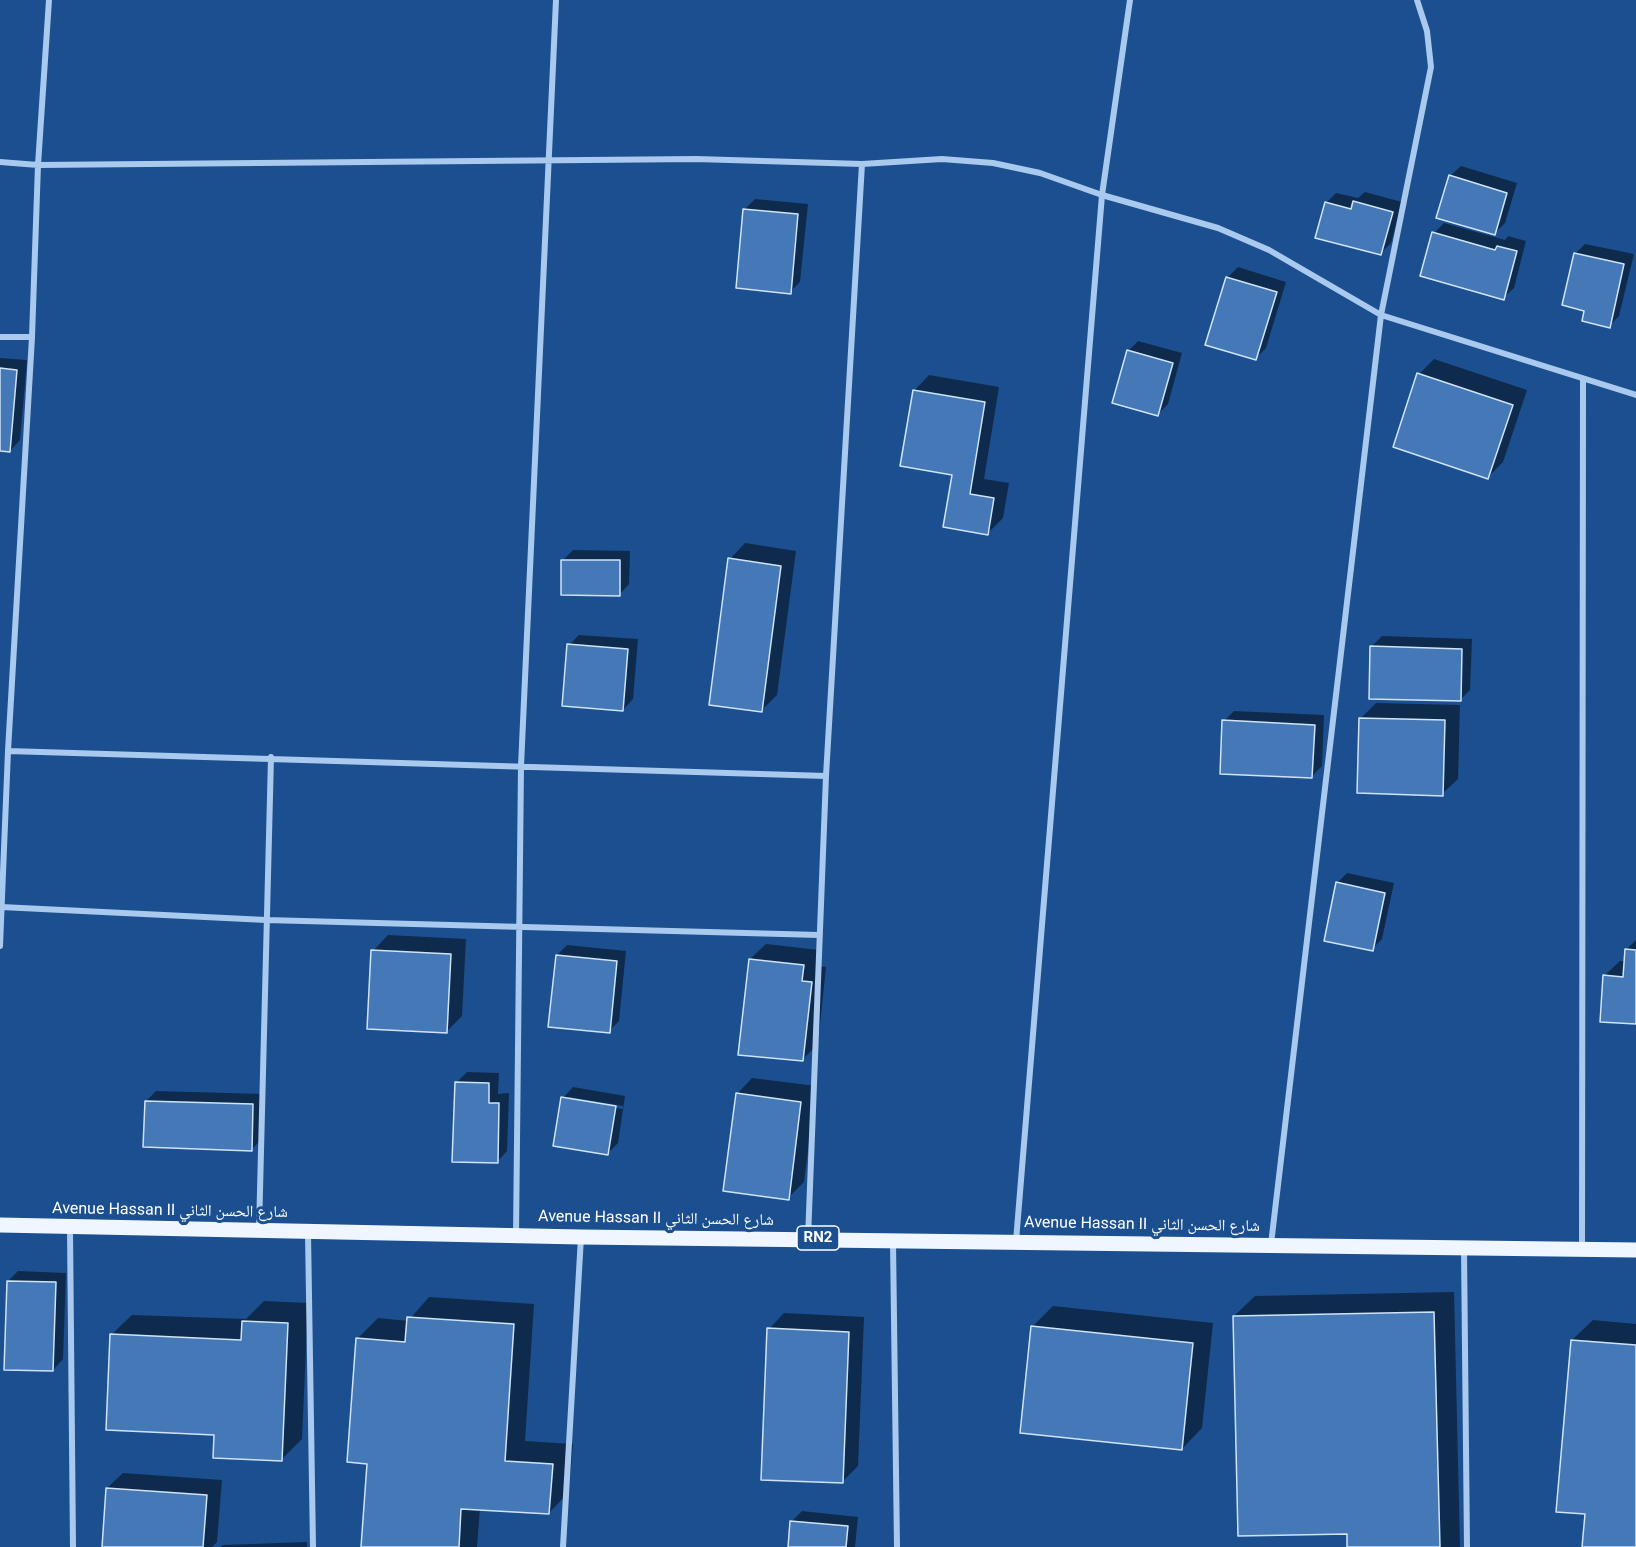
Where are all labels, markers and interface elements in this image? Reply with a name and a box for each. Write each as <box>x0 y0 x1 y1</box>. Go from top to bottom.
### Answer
street label: Avenue Hassan II شارع الحسن الثاني <box>52 1199 288 1223</box>
street label: Avenue Hassan II شارع الحسن الثاني <box>538 1207 774 1231</box>
street label: Avenue Hassan II شارع الحسن الثاني <box>1024 1213 1260 1237</box>
road number: RN2 <box>797 1226 839 1250</box>

